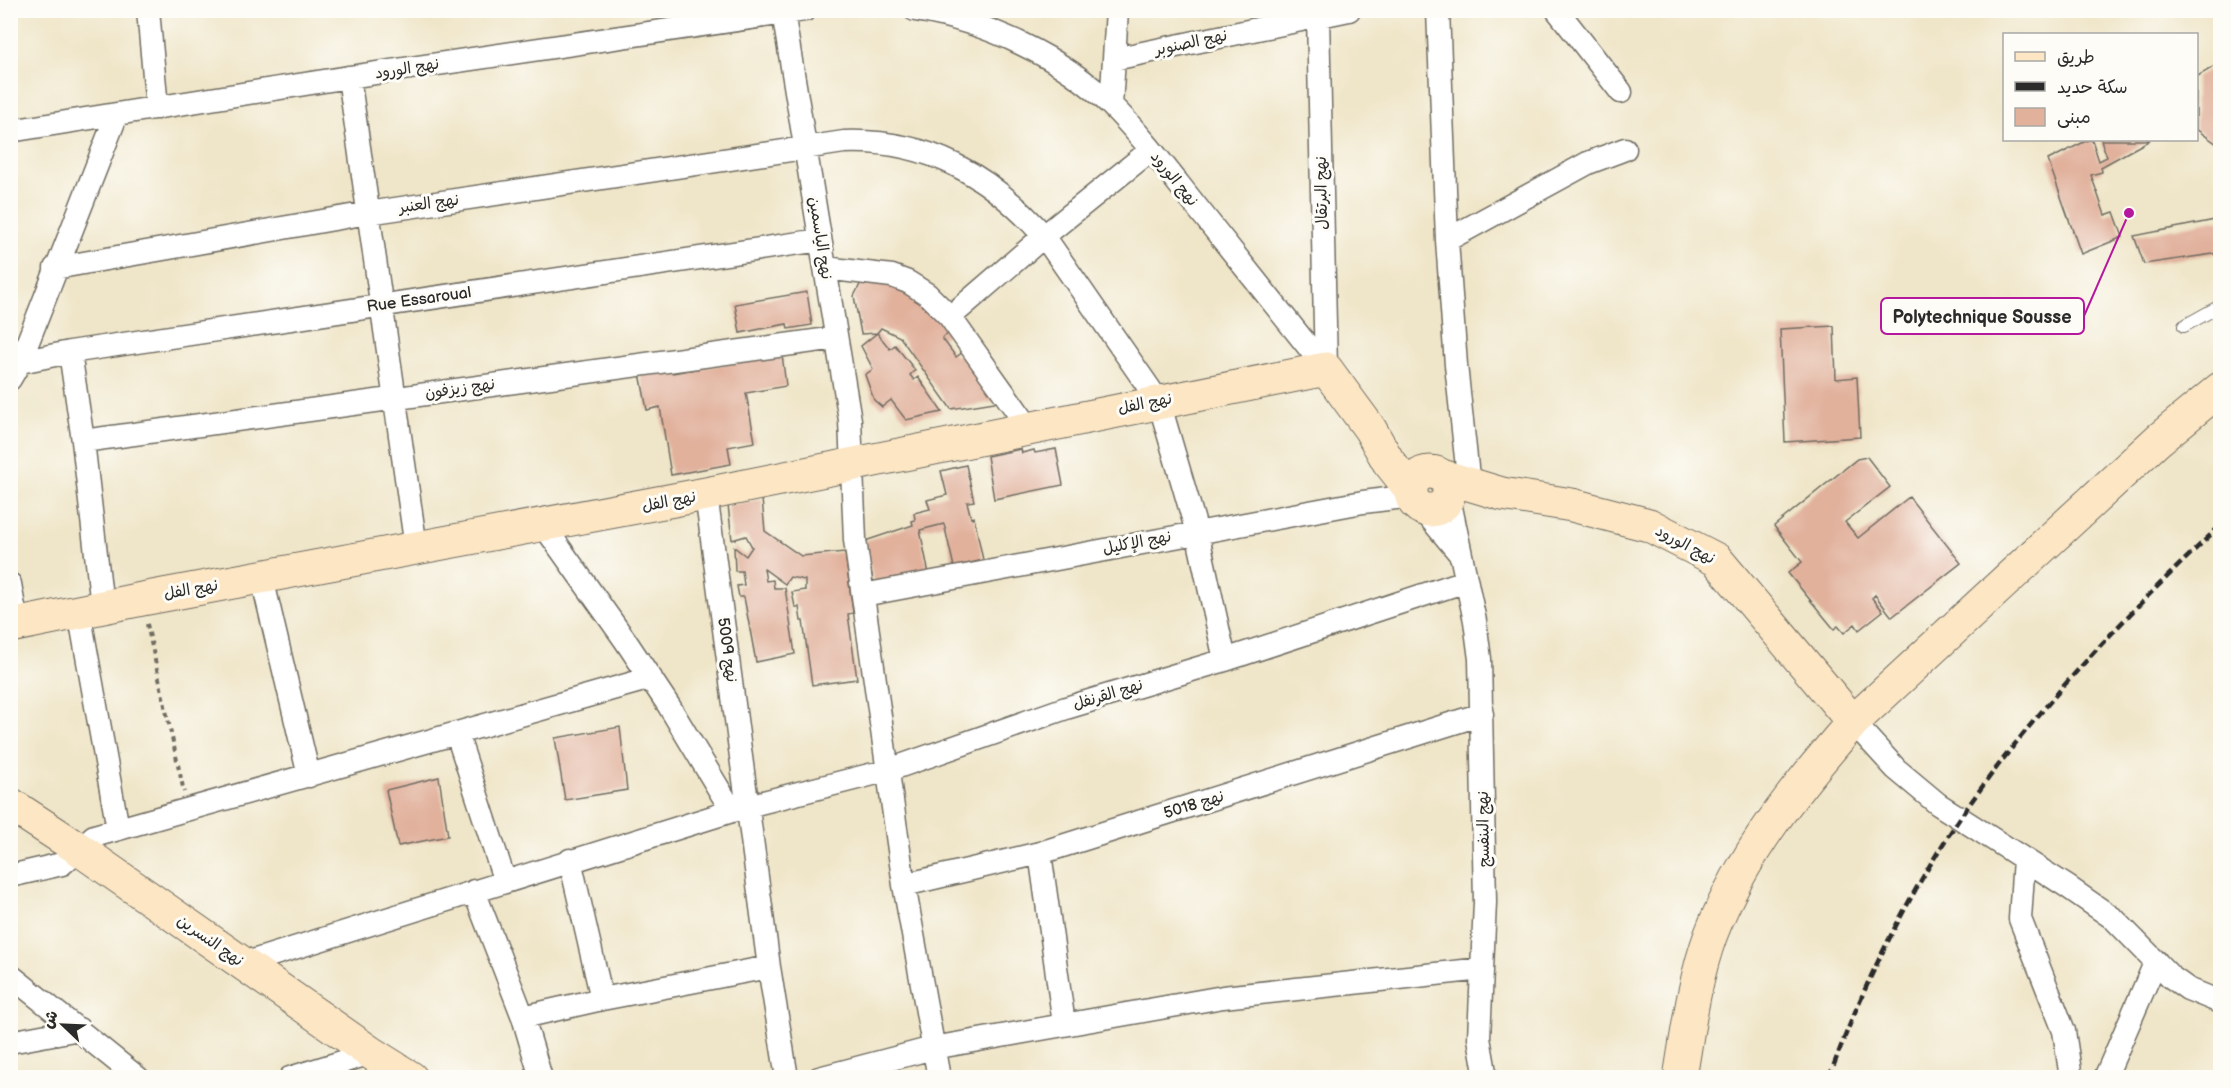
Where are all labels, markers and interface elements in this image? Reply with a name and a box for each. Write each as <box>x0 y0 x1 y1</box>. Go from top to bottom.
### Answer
street label: نهج الصنوبر <box>1151 26 1229 60</box>
legend <box>2003 33 2198 141</box>
text: طريق <box>2057 47 2095 68</box>
street label: نهج الورود <box>373 55 441 83</box>
text: سكة حديد <box>2057 77 2128 98</box>
text: مبنى <box>2057 107 2091 128</box>
street label: نهج الورود <box>1146 148 1202 210</box>
street label: نهج البرتقال <box>1312 156 1332 230</box>
street label: نهج العنبر <box>396 190 460 218</box>
street label: نهج الياسمين <box>804 195 836 281</box>
street label: Rue Essaroual <box>365 283 473 317</box>
callout: Polytechnique Sousse <box>1881 298 2084 334</box>
text: Polytechnique Sousse <box>1892 307 2072 328</box>
street label: نهج زيزفون <box>424 375 496 403</box>
street label: نهج الفل <box>1116 389 1174 419</box>
street label: نهج الفل <box>640 487 698 517</box>
street label: نهج الورود <box>1652 521 1718 569</box>
street label: نهج الإكليل <box>1101 527 1173 559</box>
street label: نهج الفل <box>162 576 220 604</box>
street label: نهج 5009 <box>713 616 741 684</box>
street label: نهج القرنفل <box>1071 675 1145 715</box>
street label: نهج 5018 <box>1161 787 1227 823</box>
street label: نهج البنفسج <box>1474 791 1494 867</box>
street label: نهج النسرين <box>173 911 247 971</box>
north arrow <box>33 995 93 1055</box>
text: ش <box>38 1008 63 1032</box>

